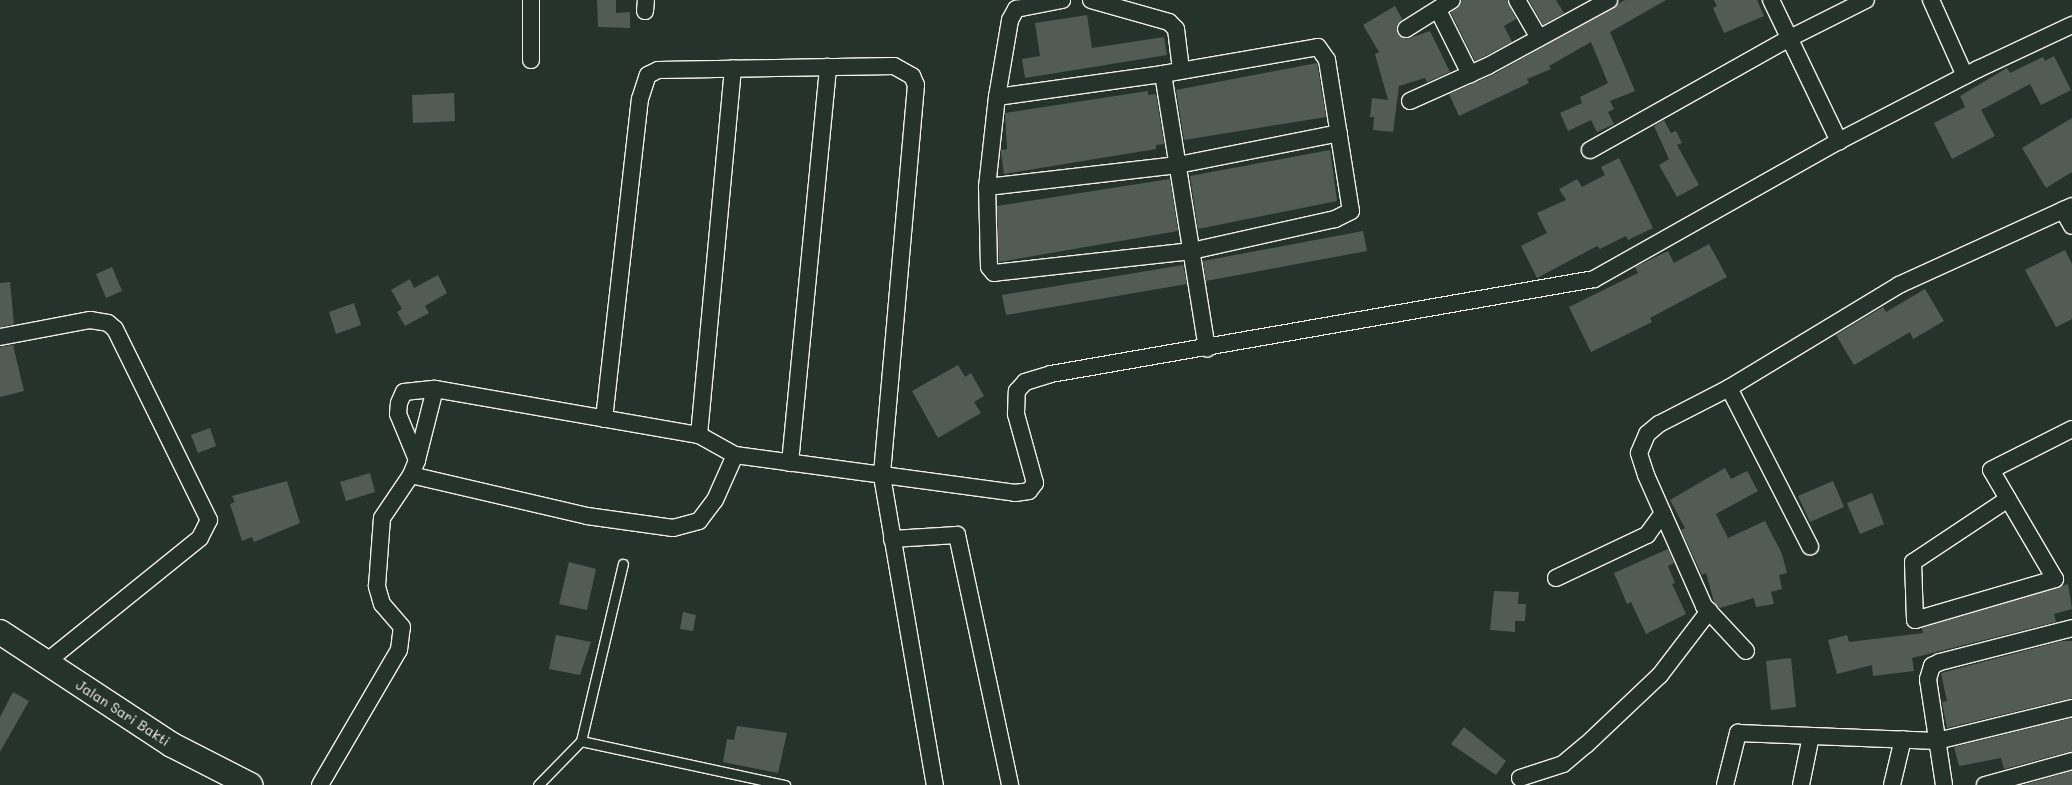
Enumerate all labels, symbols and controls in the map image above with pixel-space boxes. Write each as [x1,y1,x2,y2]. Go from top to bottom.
street label: Jalan Sari Bakti [73,676,173,750]

